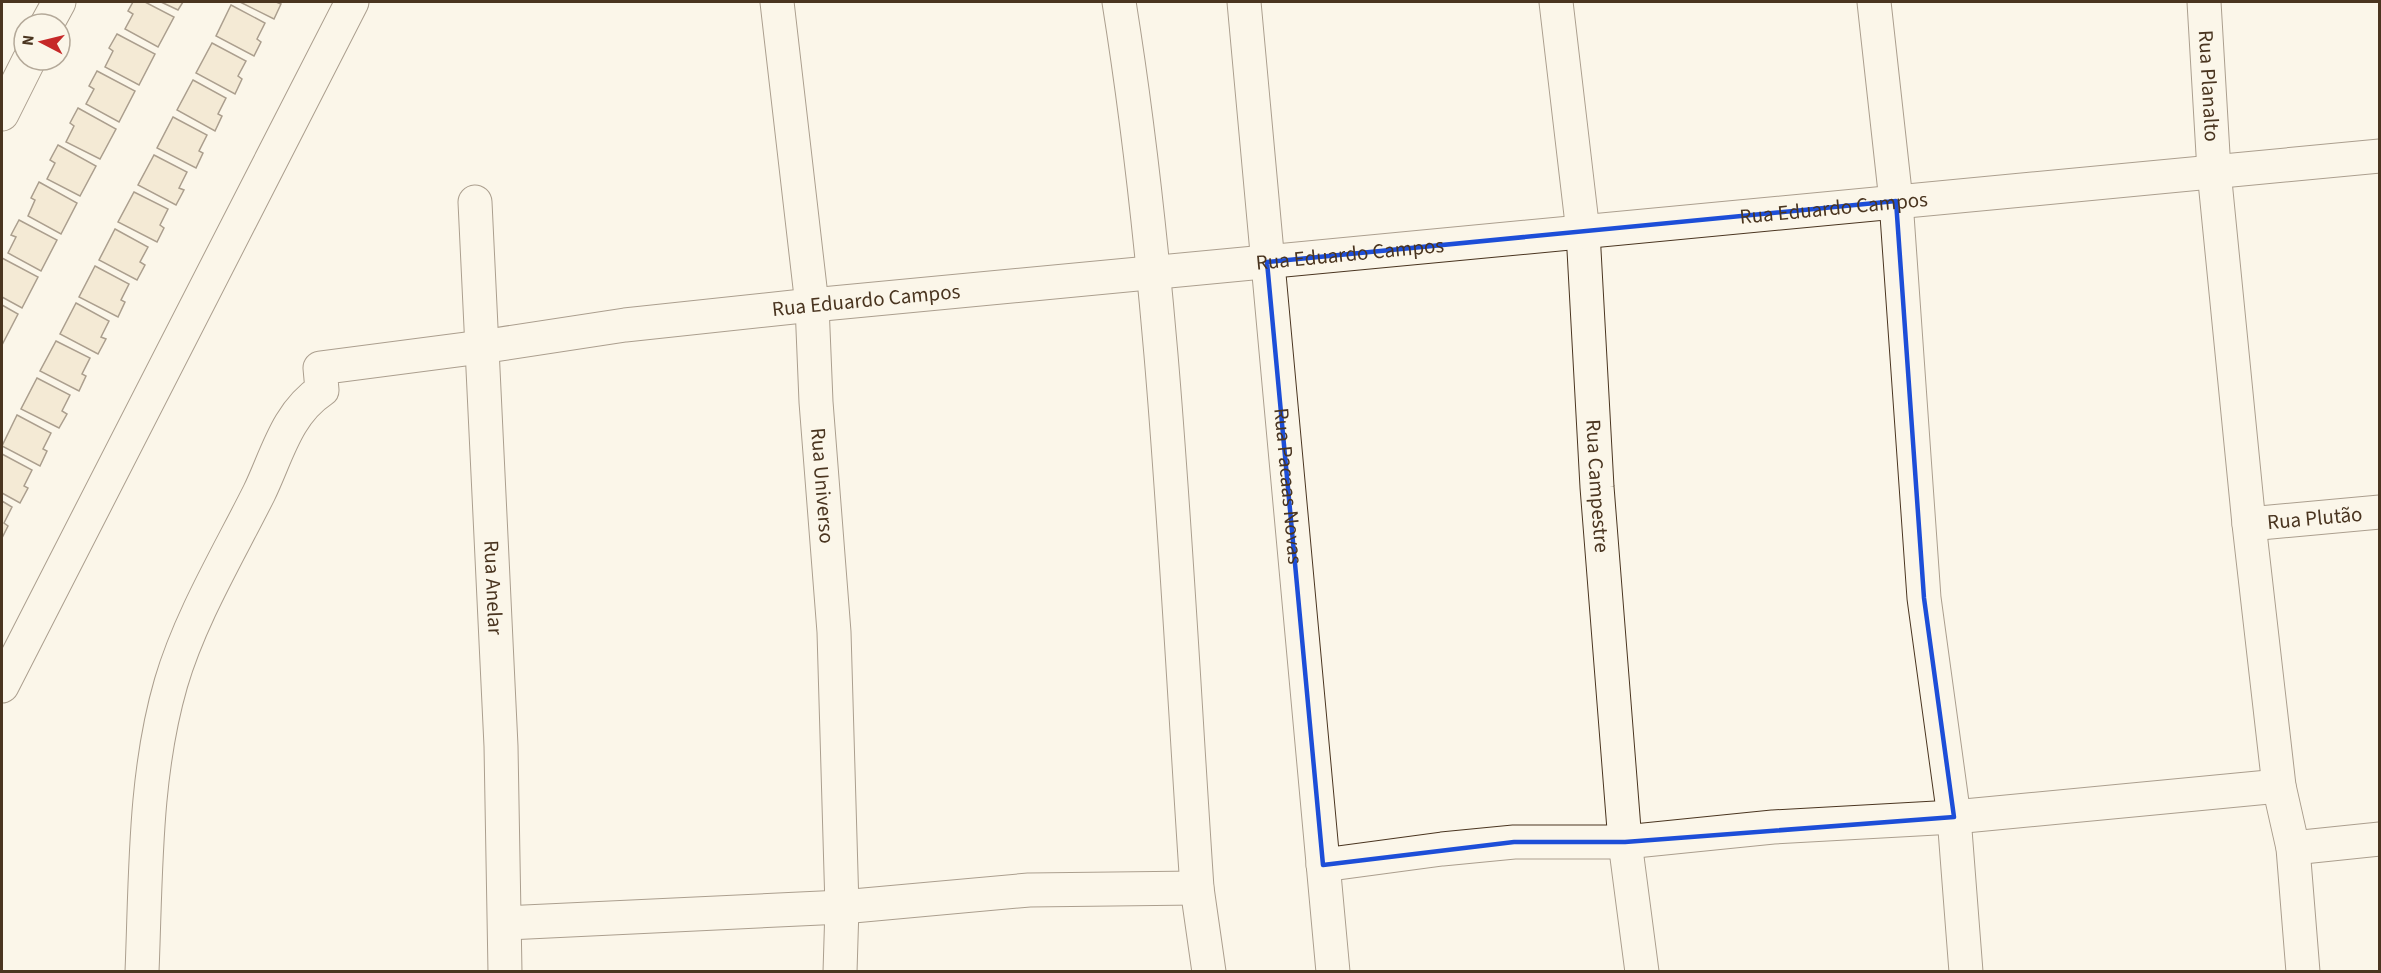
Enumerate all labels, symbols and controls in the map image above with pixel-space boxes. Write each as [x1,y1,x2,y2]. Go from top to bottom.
north arrow [12,12,72,72]
street label: Rua Planalto [2191,29,2227,142]
text: N [17,34,40,47]
street label: Rua Eduardo Campos [1738,184,1929,232]
street label: Rua Eduardo Campos [1254,230,1445,278]
street label: Rua Eduardo Campos [770,276,962,324]
street label: Rua Pacaas Novas [1266,406,1311,566]
street label: Rua Campestre [1578,419,1617,554]
street label: Rua Universo [803,427,842,545]
street label: Rua Plutão [2266,499,2364,537]
street label: Rua Anelar [476,540,511,636]

